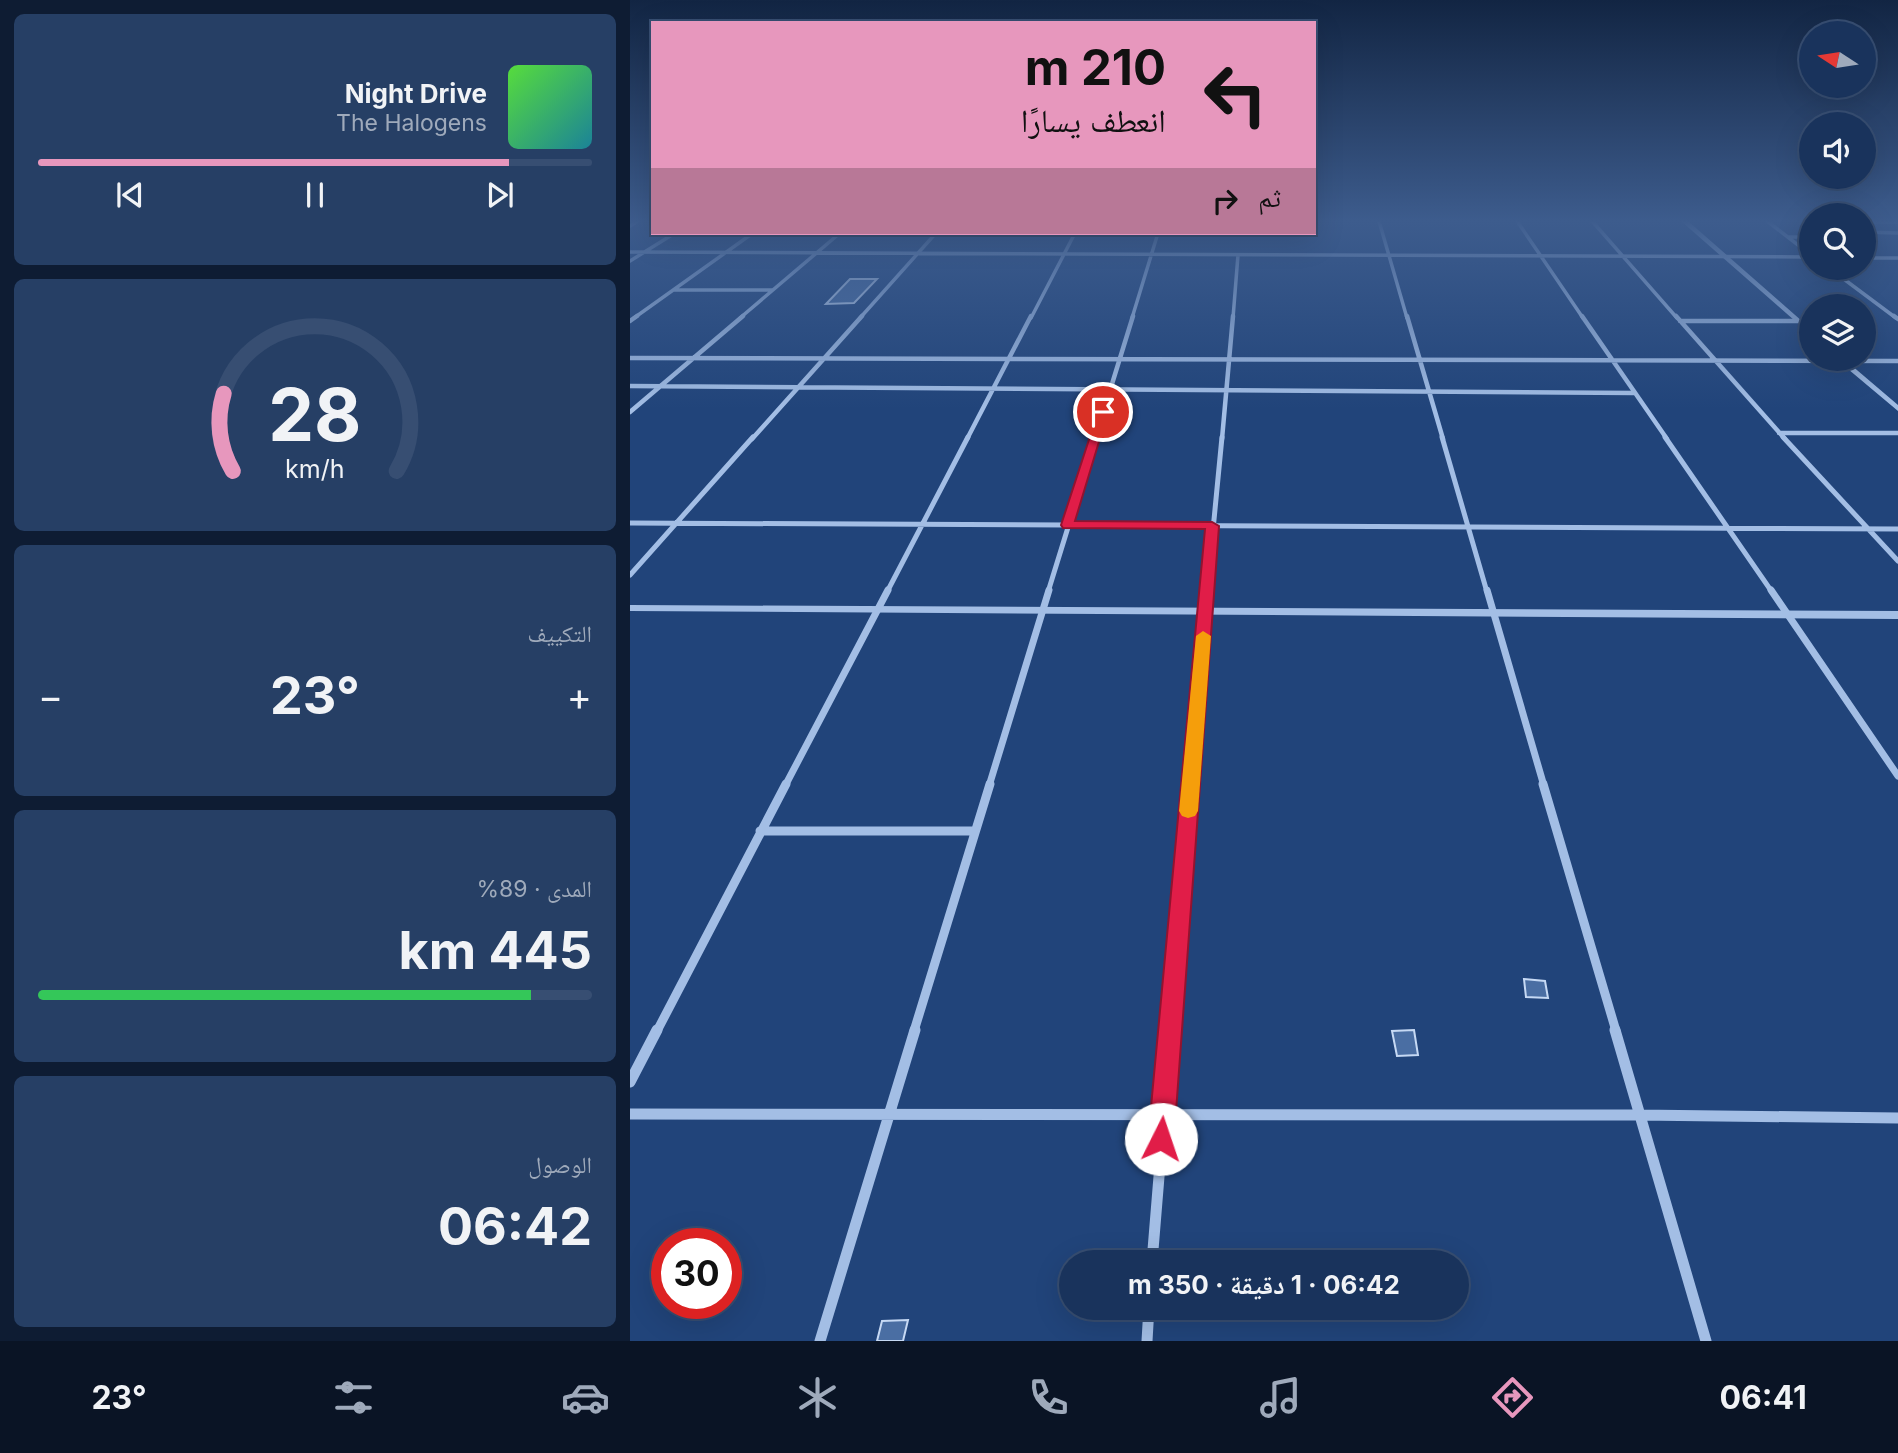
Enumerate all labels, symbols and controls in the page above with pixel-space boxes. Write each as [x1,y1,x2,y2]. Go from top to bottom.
north arrow [1799,21,1876,98]
map controls [1799,21,1876,371]
text: 210 m [1025,38,1166,97]
icon: left [1190,49,1281,140]
text: Night Drive [345,78,487,109]
text: انعطف يسارًا [1021,101,1166,140]
text: The Halogens [336,109,487,137]
button: sound [1799,112,1876,189]
icon: previous [111,176,149,214]
icon: pause [296,176,334,214]
icon: next [481,176,519,214]
icon: right [1206,182,1244,220]
text: ثم [1258,182,1281,213]
button: search [1799,203,1876,280]
button: layers [1799,294,1876,371]
text: 28 [268,371,362,460]
pin [1073,382,1133,442]
icon: arrive [1084,393,1122,431]
text: km/h [285,454,345,484]
text: التكييف [527,620,592,648]
text: 23° [270,664,360,727]
text: − [38,673,63,719]
text: + [567,673,592,719]
text: المدى · 89% [476,875,592,903]
text: 445 km [398,919,592,982]
position arrow [1124,1102,1198,1176]
text: الوصول [528,1151,592,1179]
text: 06:42 [438,1195,592,1258]
speed limit sign: 30 [651,1228,742,1319]
text: 06:42 · 1 دقيقة · 350 m [1128,1269,1400,1300]
icon: filters [329,1373,378,1422]
icon: car [561,1373,610,1422]
icon: climate [793,1373,842,1422]
icon: phone [1024,1373,1073,1422]
icon: music [1256,1373,1305,1422]
icon: directions [1488,1373,1537,1422]
text: 23° [91,1378,147,1417]
text: 06:41 [1719,1378,1807,1417]

